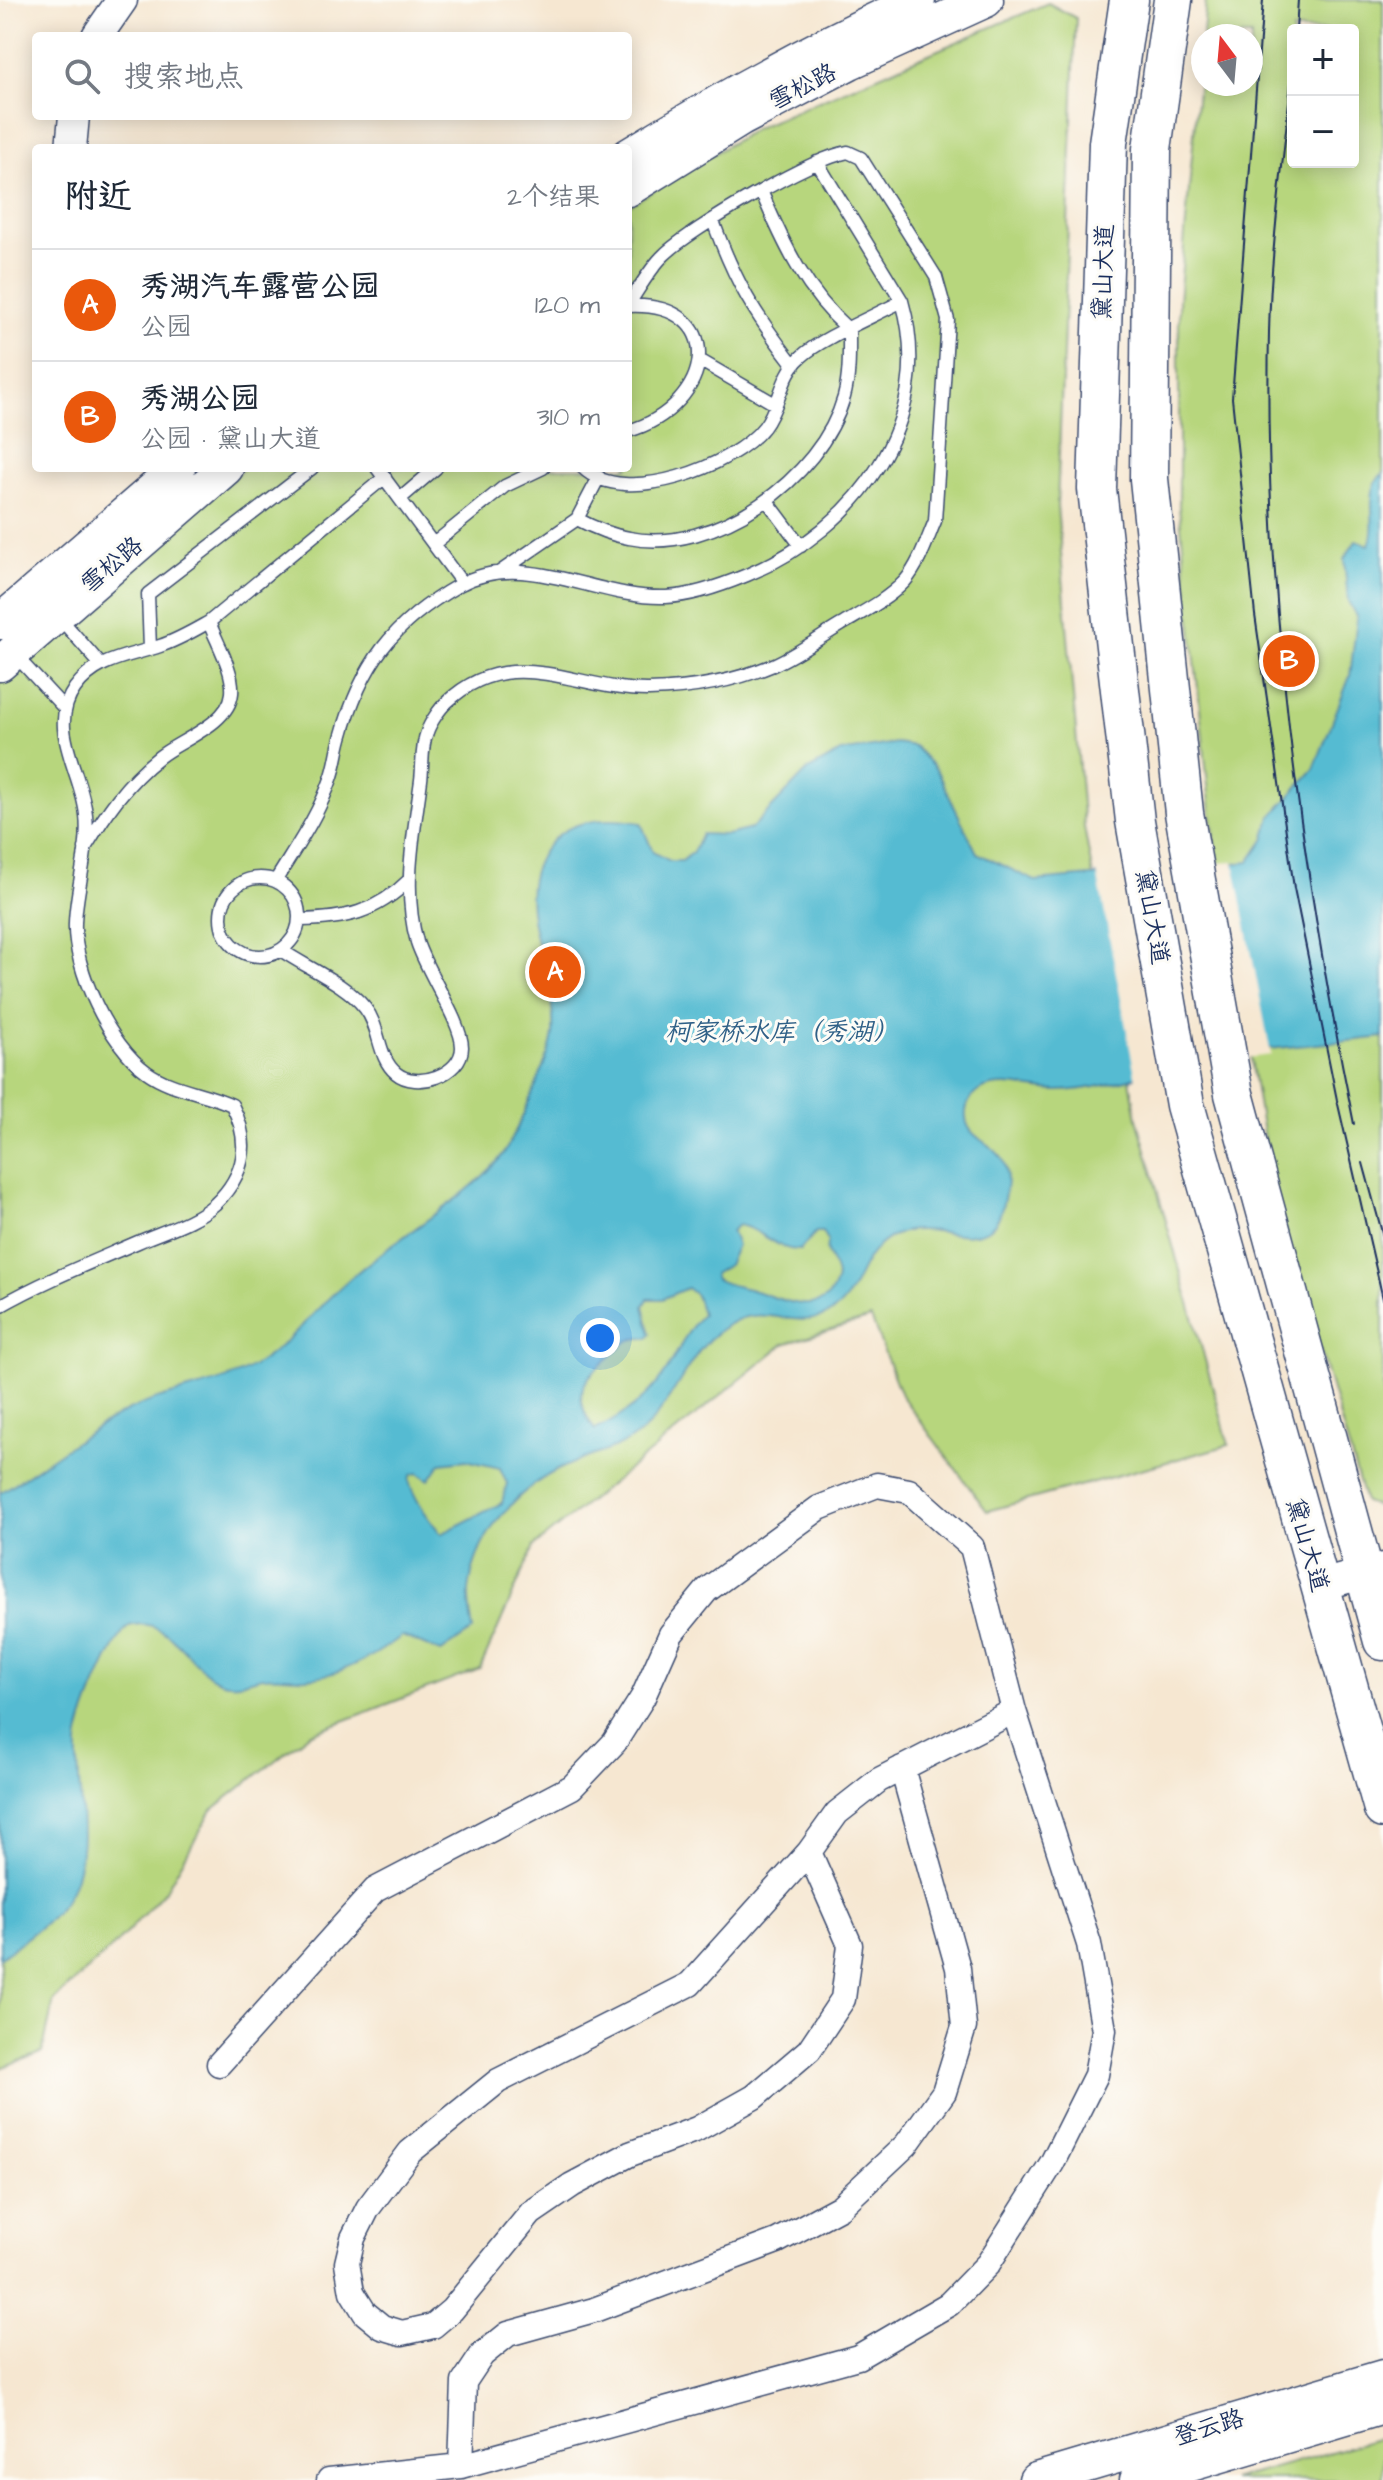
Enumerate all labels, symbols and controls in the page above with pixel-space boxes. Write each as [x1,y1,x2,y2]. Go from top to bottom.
north arrow [1191,24,1263,96]
map controls [1287,24,1359,168]
button: + [1287,24,1359,96]
search box [32,32,632,120]
icon: search [60,54,104,98]
text: 搜索地点 [124,56,244,98]
street label: 雪松路 [763,56,843,118]
button: − [1287,96,1359,168]
text: 附近 [64,173,132,221]
text: 2个结果 [507,179,600,215]
street label: 黛山大道 [1085,223,1123,321]
text: 秀湖汽车露营公园 [140,266,380,308]
text: A [82,287,98,323]
text: 120 m [535,287,600,323]
text: 公园 [140,309,192,345]
text: 秀湖公园 [140,378,260,420]
text: B [81,399,99,435]
text: 310 m [536,399,600,435]
text: 公园 · 黛山大道 [140,421,320,457]
street label: 雪松路 [73,529,151,601]
pin: B [1263,631,1315,691]
street label: 黛山大道 [1127,867,1177,967]
pin: A [529,942,581,1002]
water label: 柯家桥水库（秀湖） [665,1014,899,1050]
your location [580,1318,620,1358]
street label: 黛山大道 [1277,1494,1337,1596]
street label: 登云路 [1170,2401,1248,2455]

